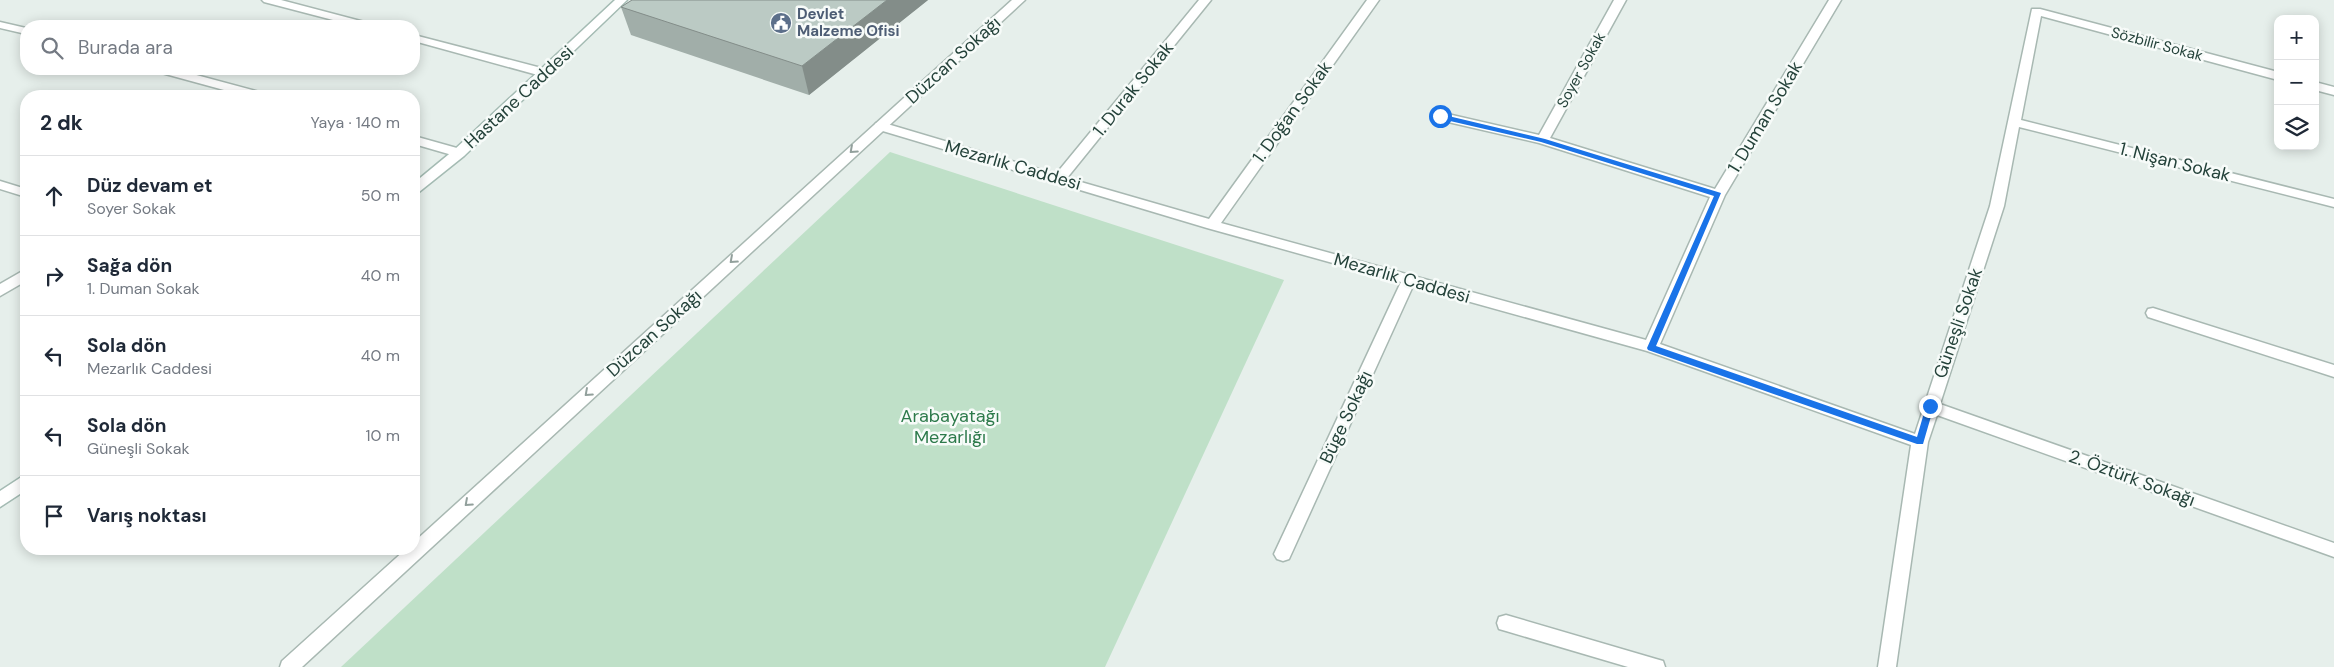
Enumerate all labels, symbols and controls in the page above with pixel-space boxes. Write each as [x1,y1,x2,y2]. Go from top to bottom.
place label: Devlet Malzeme Ofisi [797,4,899,41]
public building icon: Devlet Malzeme Ofisi [769,11,793,35]
street label: Düzcan Sokağı [900,11,1006,109]
map controls [2274,15,2319,150]
button: + [2274,15,2319,60]
search box [20,20,420,75]
street label: Sözbilir Sokak [2109,22,2206,66]
street label: Soyer Sokak [1552,28,1610,111]
icon: search [38,34,66,62]
text: Burada ara [78,35,173,60]
street label: 1. Durak Sokak [1087,36,1179,142]
street label: Hastane Caddesi [459,40,579,154]
street label: 1. Doğan Sokak [1247,56,1337,168]
street label: 1. Duman Sokak [1722,57,1808,177]
button: − [2274,60,2319,105]
route start [1429,105,1452,128]
button: layers [2274,105,2319,150]
text: 2 dk [40,109,83,137]
text: Yaya · 140 m [310,112,400,133]
street label: Mezarlık Caddesi [942,134,1084,196]
street label: 1. Nişan Sokak [2117,137,2233,187]
one-way arrow [850,144,859,153]
text: Düz devam et [87,173,213,198]
icon: ahead [40,182,68,210]
text: 50 m [361,185,400,206]
text: Soyer Sokak [87,198,176,219]
street label: Mezarlık Caddesi [1331,247,1473,309]
text: Sağa dön [87,253,172,278]
one-way arrow [730,254,739,263]
icon: right [40,262,68,290]
text: 40 m [361,265,400,286]
street label: Güneşli Sokak [1928,265,1988,381]
text: 1. Duman Sokak [87,278,200,299]
street label: Düzcan Sokağı [601,284,707,382]
text: Sola dön [87,333,167,358]
icon: left [40,342,68,370]
text: 40 m [361,345,400,366]
text: Mezarlık Caddesi [87,358,212,379]
street label: Büge Sokağı [1314,367,1378,467]
one-way arrow [584,388,593,397]
route end [1919,395,1942,418]
park label: Arabayatağı Mezarlığı [900,404,1000,449]
text: Sola dön [87,413,167,438]
icon: left [40,422,68,450]
text: 10 m [366,425,400,446]
text: Güneşli Sokak [87,438,190,459]
street label: 2. Öztürk Sokağı [2066,444,2198,512]
one-way arrow [464,497,473,506]
icon: arrive [40,502,68,530]
text: Varış noktası [87,503,207,528]

